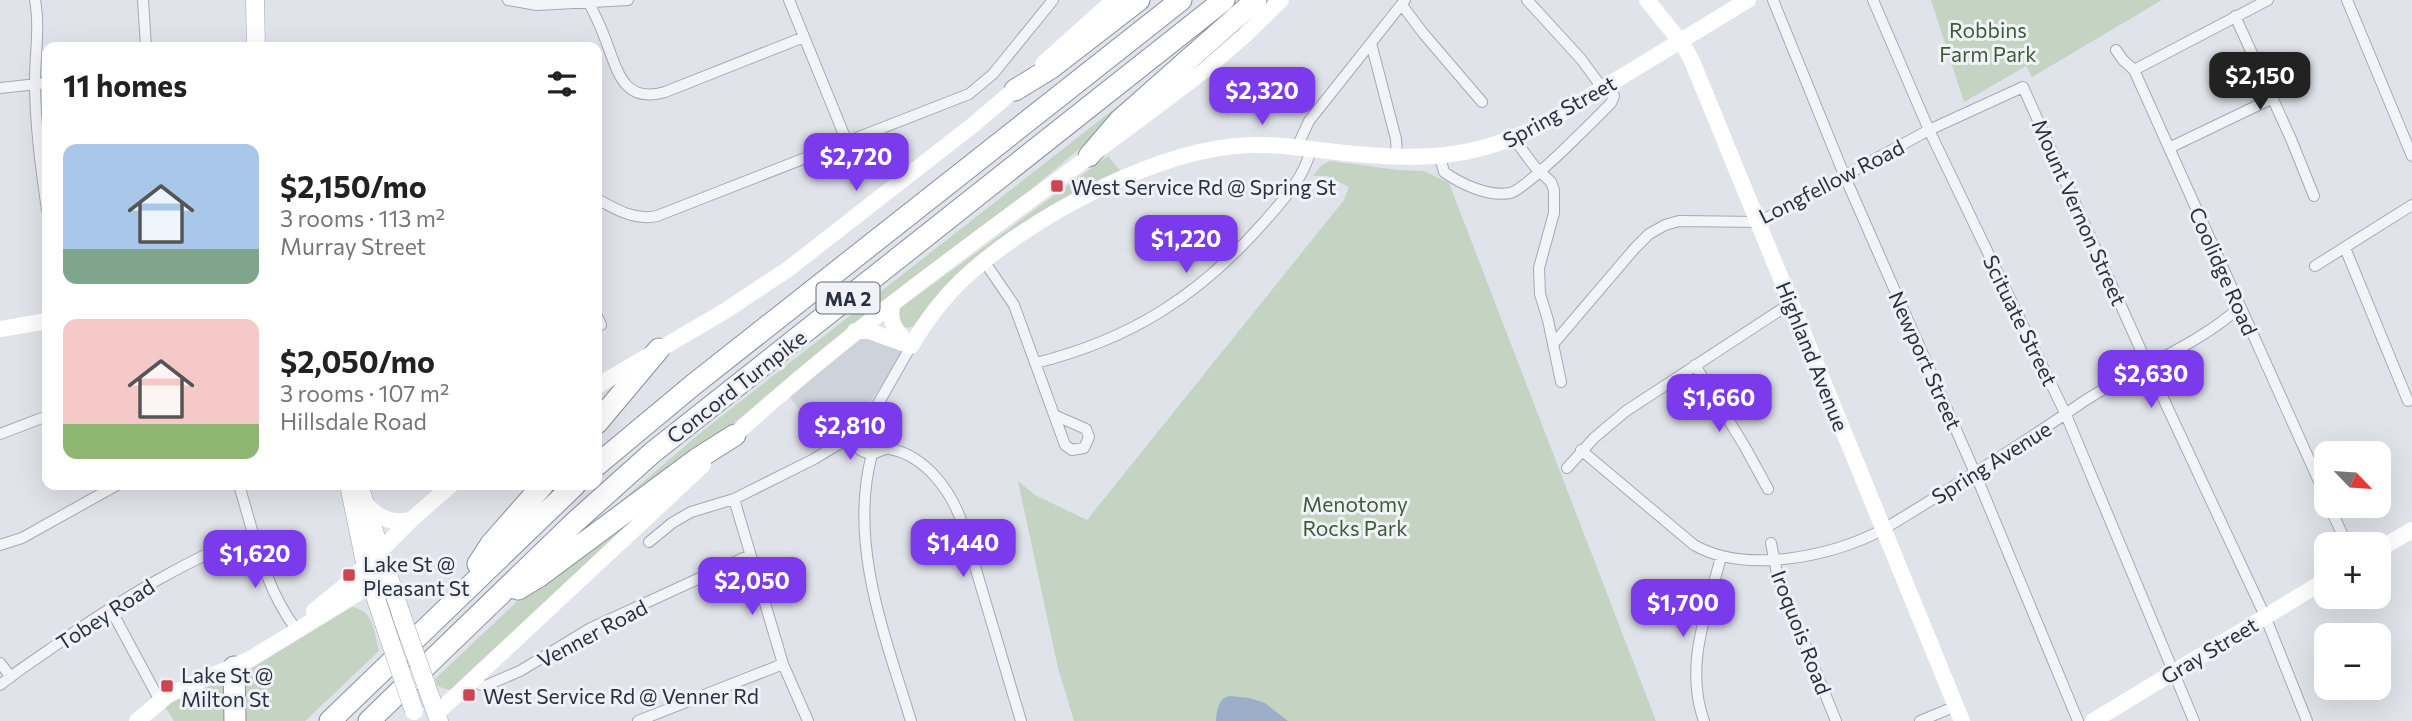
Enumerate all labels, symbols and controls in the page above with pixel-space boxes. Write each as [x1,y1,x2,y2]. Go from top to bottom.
park label: Robbins Farm Park [1939,17,2037,66]
pin: $2,150 [2203,52,2317,112]
text: $2,150 [2225,61,2295,89]
icon: filters [543,65,581,103]
text: 11 homes [63,66,187,103]
pin: $2,320 [1205,68,1319,127]
street label: Spring Street [1498,70,1620,152]
text: $2,320 [1225,76,1299,104]
street label: Mount Vernon Street [2028,115,2132,309]
pin: $2,720 [799,134,913,193]
street label: Longfellow Road [1754,134,1908,228]
text: $2,720 [820,142,892,170]
text: $2,150/mo [280,167,427,204]
icon: home [119,172,203,256]
place label: West Service Rd @ Spring St [1071,174,1336,199]
marker: West Service Rd @ Spring St [1049,178,1065,194]
street label: Coolidge Road [2185,203,2263,339]
text: 3 rooms · 113 m² [280,204,445,232]
pin: $1,220 [1129,216,1243,275]
text: $1,220 [1151,224,1221,252]
text: Murray Street [280,232,426,260]
street label: Scituate Street [1979,251,2063,389]
street label: Highland Avenue [1772,278,1854,434]
road number: MA 2 [816,282,880,314]
street label: Newport Street [1884,287,1968,433]
street label: Concord Turnpike [661,324,811,448]
text: $2,050/mo [280,342,435,379]
icon: home [119,347,203,431]
pin: $2,630 [2094,350,2208,410]
text: $2,630 [2114,359,2188,387]
pin: $1,660 [1662,374,1776,434]
text: 3 rooms · 107 m² [280,379,449,407]
text: $1,660 [1683,383,1755,411]
pin: $2,810 [793,402,907,462]
text: Hillsdale Road [280,407,427,435]
text: $2,810 [814,411,886,439]
street label: Spring Avenue [1927,415,2055,509]
north arrow [2314,441,2390,518]
map controls [2314,441,2391,700]
park label: Menotomy Rocks Park [1302,491,1408,540]
pin: $1,440 [906,520,1020,579]
text: $1,440 [927,528,999,556]
pin: $1,620 [198,530,312,590]
button: + [2314,532,2391,609]
text: $1,620 [219,539,291,567]
place label: Lake St @ Pleasant St [363,551,470,600]
pin: $2,050 [695,558,809,617]
text: $2,050 [714,566,790,594]
street label: Iroquois Road [1767,566,1837,698]
marker: Lake St @ Pleasant St [341,567,357,583]
street label: Tobey Road [51,573,159,655]
pin: $1,700 [1626,580,1740,639]
text: $1,700 [1647,588,1719,616]
street label: Venner Road [533,594,651,672]
street label: Gray Street [2156,611,2262,689]
button: − [2314,623,2391,700]
place label: Lake St @ Milton St [181,662,273,711]
marker: Lake St @ Milton St [159,678,175,694]
place label: West Service Rd @ Venner Rd [483,683,759,708]
marker: West Service Rd @ Venner Rd [461,687,477,703]

